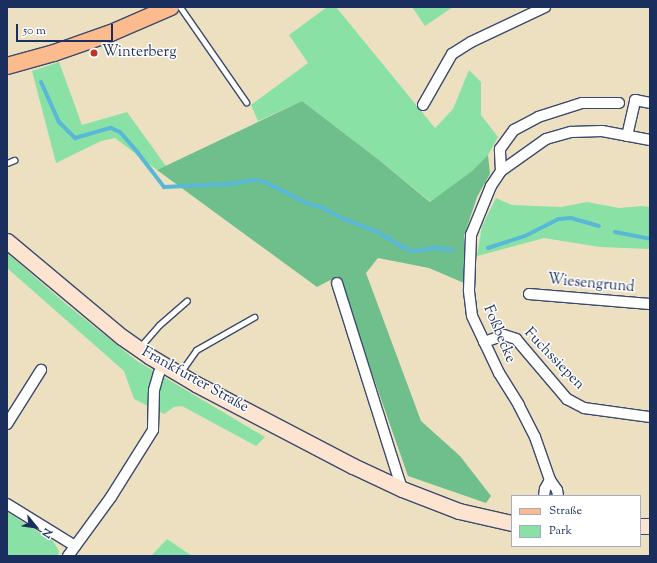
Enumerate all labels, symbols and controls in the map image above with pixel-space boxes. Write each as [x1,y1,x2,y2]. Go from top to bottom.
scale bar [18,16,115,42]
text: 50 m [23,22,46,40]
place label: Winterberg [102,44,176,62]
marker: Winterberg [89,48,99,58]
street label: Wiesengrund [547,271,635,297]
street label: Foßbecke [479,302,519,366]
street label: Fuchssiepen [520,324,588,394]
street label: Frankfurter Straße [138,343,252,417]
legend [511,495,641,547]
text: Straße [549,502,582,520]
north arrow [16,507,56,547]
text: Park [549,522,572,540]
text: N [37,525,56,541]

